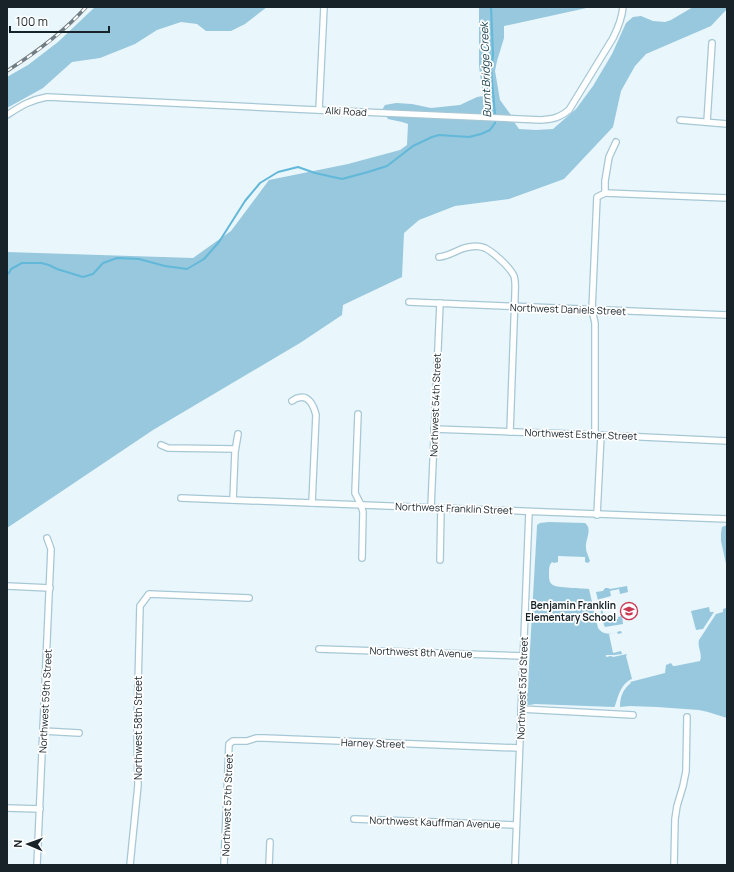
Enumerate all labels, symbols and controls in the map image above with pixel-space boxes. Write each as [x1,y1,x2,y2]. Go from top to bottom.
scale bar [10,8,109,34]
text: 100 m [16,13,48,30]
water label: Burnt Bridge Creek [476,21,494,118]
street label: Alki Road [325,103,367,119]
street label: Northwest Daniels Street [510,300,626,318]
street label: Northwest 54th Street [426,353,444,457]
street label: Northwest Esther Street [524,425,638,443]
street label: Northwest Franklin Street [395,499,513,517]
place label: Benjamin Franklin Elementary School [525,598,616,624]
school or university icon: Benjamin Franklin Elementary School [619,601,639,621]
street label: Northwest 53rd Street [513,636,531,740]
street label: Northwest 8th Avenue [369,643,473,661]
street label: Northwest 59th Street [35,649,55,753]
street label: Northwest 58th Street [131,676,145,780]
street label: Harney Street [341,735,405,751]
street label: Northwest 57th Street [218,753,236,857]
street label: Northwest Kauffman Avenue [369,813,501,831]
north arrow [8,824,48,864]
text: N [10,839,25,848]

